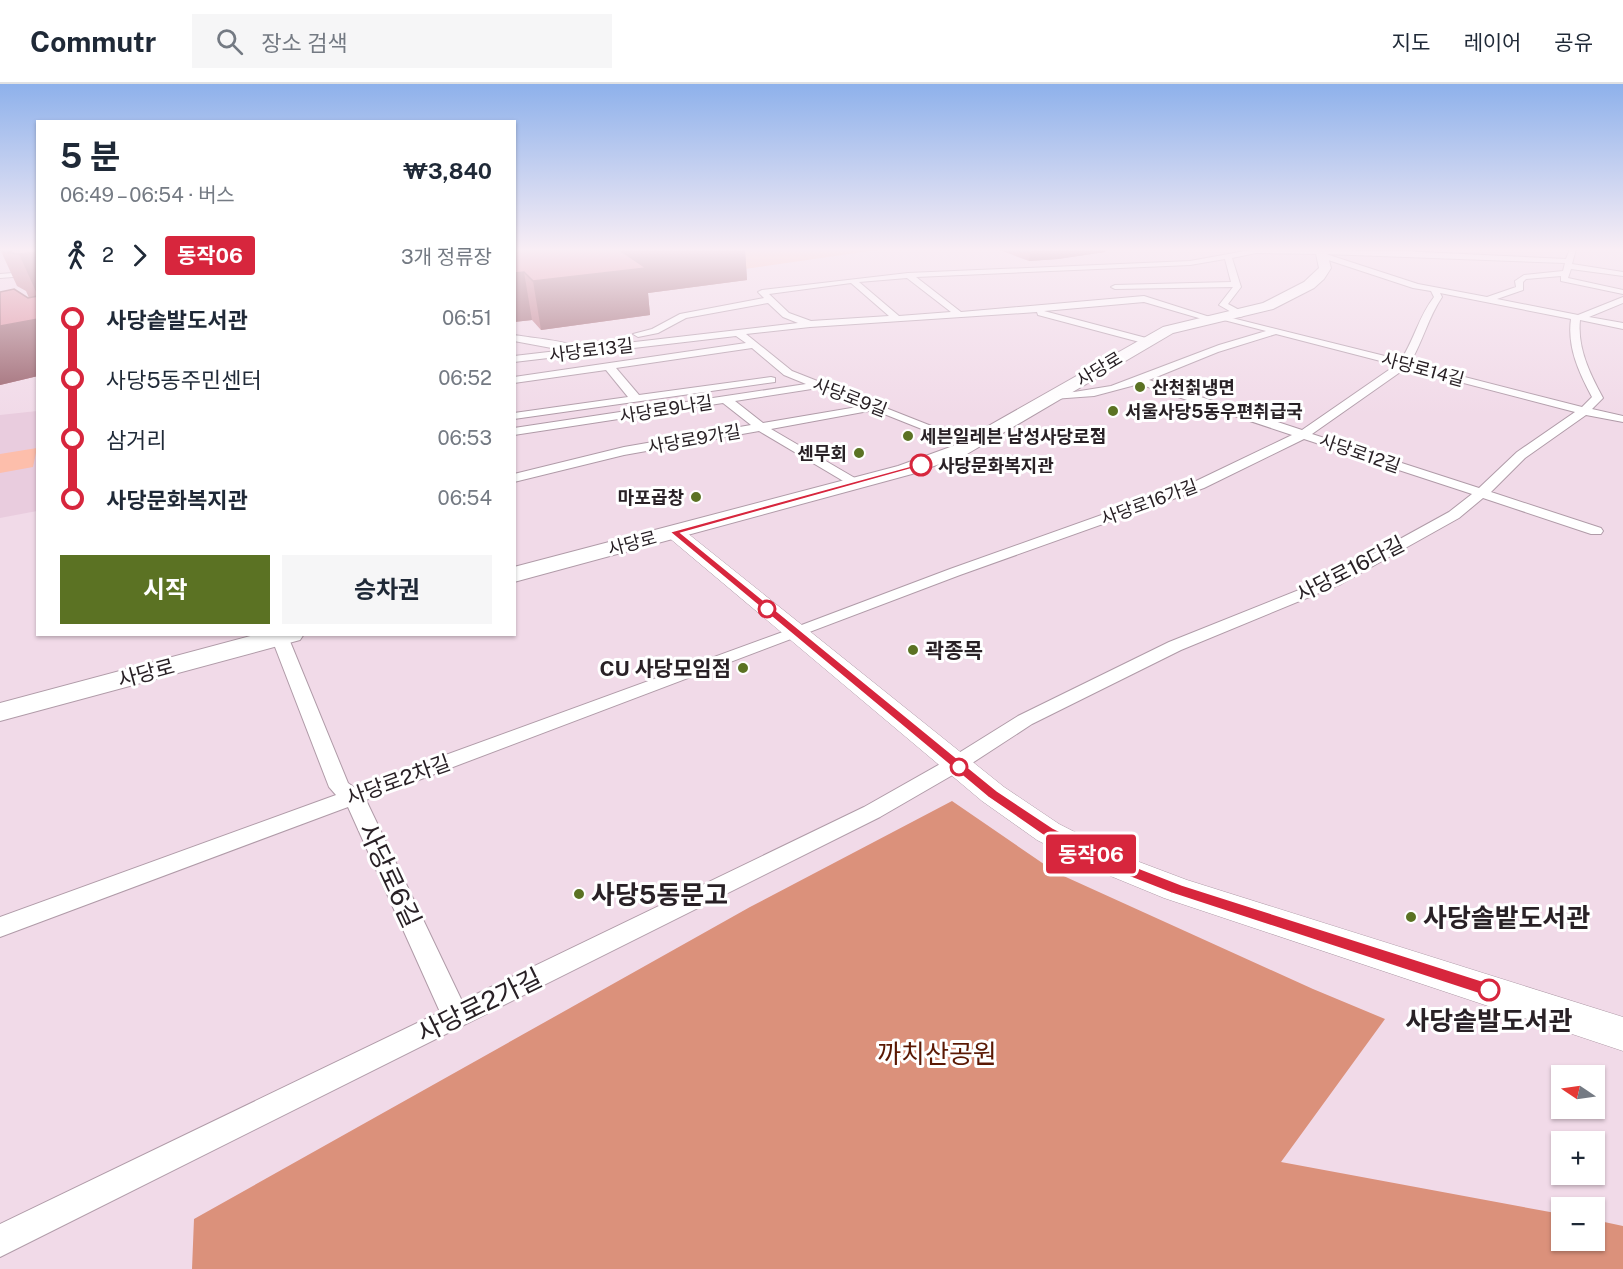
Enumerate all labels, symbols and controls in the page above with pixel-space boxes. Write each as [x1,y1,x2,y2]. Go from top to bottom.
search box [192,14,612,68]
text: Commutr [30,25,156,58]
icon: search [213,25,246,58]
text: 장소 검색 [261,30,348,56]
text: 지도 [1392,30,1430,55]
text: 레이어 [1463,30,1521,55]
text: 공유 [1554,30,1593,55]
text: 5 분 [60,137,120,175]
text: ₩3,840 [403,158,492,184]
text: 06:49 – 06:54 · 버스 [60,183,235,207]
icon: walk [60,239,93,272]
icon: forward [123,239,156,272]
text: 2 [102,243,114,267]
text: 동작06 [177,243,243,268]
text: 3개 정류장 [401,245,492,269]
text: 06:51 [442,306,492,330]
text: 사당솥발도서관 [106,307,248,333]
street label: 사당로13길 [548,334,634,366]
street label: 사당로 [1072,347,1126,391]
street label: 사당로14길 [1379,348,1467,390]
text: 06:52 [438,366,492,390]
text: 사당5동주민센터 [106,367,262,393]
street label: 사당로9길 [810,373,890,421]
place label: 산천칡냉면 [1152,377,1235,398]
marker: 산천칡냉면 [1133,380,1147,394]
street label: 사당로9나길 [618,391,714,427]
place label: 서울사당5동우편취급국 [1125,401,1303,422]
marker: 서울사당5동우편취급국 [1106,404,1120,418]
street label: 사당로9가길 [646,420,742,458]
text: 06:53 [438,426,492,450]
place label: 세븐일레븐 남성사당로점 [920,426,1106,447]
text: 삼거리 [106,427,167,453]
marker: 세븐일레븐 남성사당로점 [901,429,915,443]
street label: 사당로12길 [1317,429,1403,477]
place label: 센무회 [797,443,847,464]
marker: 센무회 [852,446,866,460]
marker: 사당문화복지관 [910,454,932,476]
place label: 사당문화복지관 [938,455,1054,476]
street label: 사당로16가길 [1098,475,1200,529]
text: 06:54 [438,486,492,510]
text: 사당문화복지관 [106,487,248,513]
place label: 마포곱창 [618,487,684,508]
marker: 마포곱창 [689,490,703,504]
street label: 사당로 [605,526,659,560]
street label: 사당로16다길 [1292,531,1408,607]
button: 시작 [60,555,270,624]
button: 승차권 [282,555,492,624]
unlabelled marker [758,600,776,618]
place label: 곽종목 [925,638,983,663]
marker: 곽종목 [906,643,920,657]
street label: 사당로 [115,653,177,693]
place label: CU 사당모임점 [599,656,731,681]
marker: CU 사당모임점 [736,661,750,675]
street label: 사당로2차길 [342,750,454,810]
unlabelled marker [950,758,968,776]
street label: 사당로6길 [352,818,428,932]
line badge: 동작06 [1049,834,1133,874]
text: 동작06 [1058,842,1124,867]
place label: 사당5동문고 [591,879,728,910]
marker: 사당5동문고 [572,887,586,901]
place label: 사당솔밭도서관 [1423,902,1591,933]
marker: 사당솔밭도서관 [1404,910,1418,924]
street label: 사당로2가길 [411,961,547,1049]
marker: 사당솥발도서관 [1478,979,1500,1001]
place label: 사당솥발도서관 [1405,1005,1573,1036]
park label: 까치산공원 [877,1038,997,1069]
north arrow [1551,1065,1605,1119]
map controls [1551,1065,1605,1251]
button: + [1551,1131,1605,1185]
button: − [1551,1197,1605,1251]

